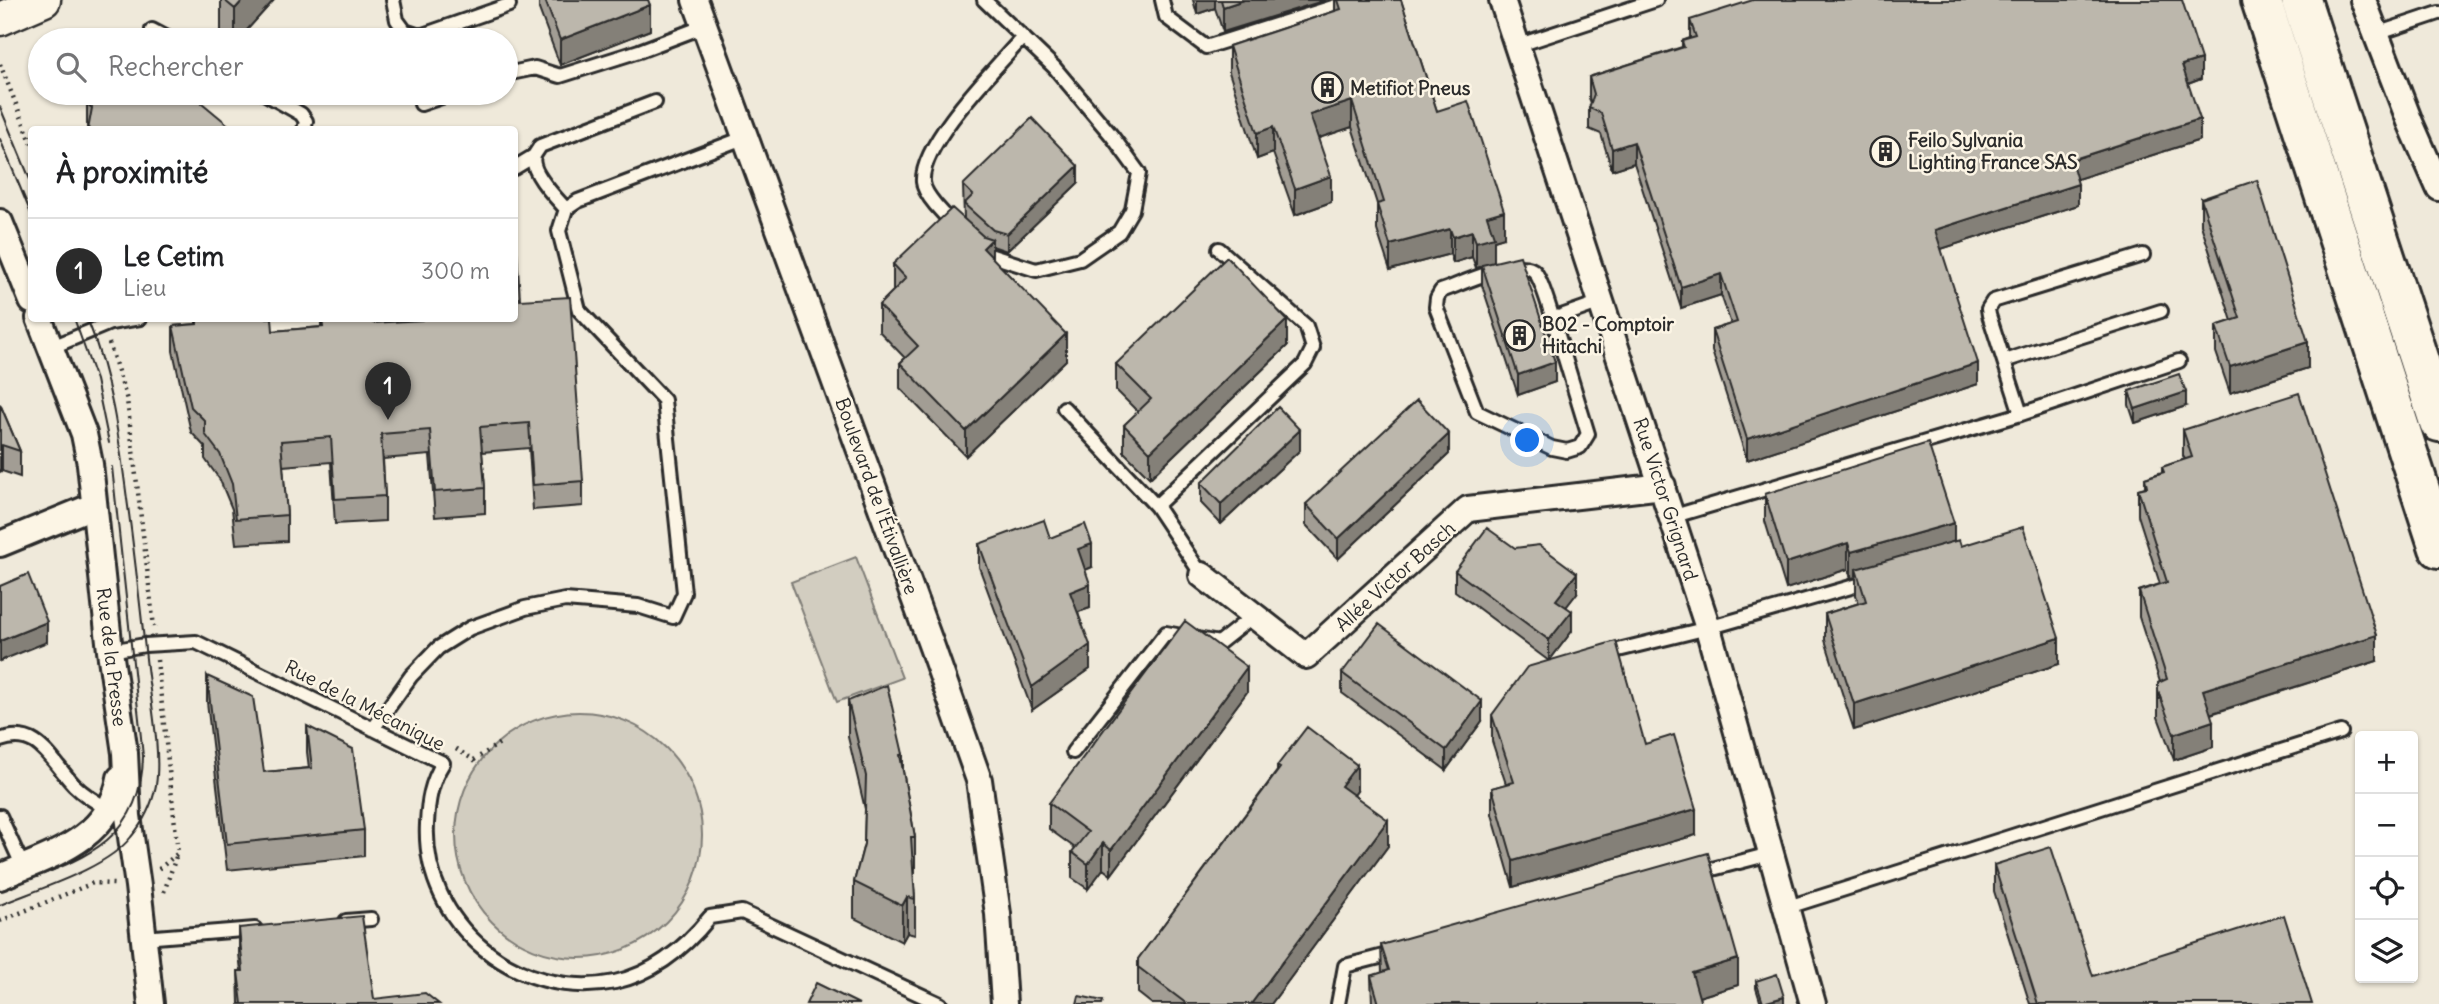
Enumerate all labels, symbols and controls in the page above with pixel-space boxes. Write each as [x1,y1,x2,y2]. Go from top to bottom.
search box [28,28,518,105]
icon: search [52,48,90,86]
text: Rechercher [108,50,244,83]
building icon: Metifiot Pneus [1310,71,1344,105]
place label: Metifiot Pneus [1350,76,1471,100]
place label: Feilo Sylvania Lighting France SAS [1908,128,2078,174]
building icon: Feilo Sylvania Lighting France SAS [1868,134,1902,168]
text: À proximité [56,153,208,191]
text: Le Cetim [123,240,224,273]
text: 1 [74,256,84,285]
text: 300 m [421,256,490,285]
text: Lieu [123,273,167,302]
place label: B02 - Comptoir Hitachi [1542,312,1674,358]
building icon: B02 - Comptoir Hitachi [1502,318,1536,352]
pin: 1 [365,362,411,420]
street label: Boulevard de l'Étivallière [830,394,924,598]
street label: Rue Victor Grignard [1628,415,1704,583]
your location [1510,423,1544,457]
street label: Allée Victor Basch [1330,516,1460,636]
street label: Rue de la Presse [92,586,132,728]
street label: Rue de la Mécanique [281,654,449,756]
map controls [2355,731,2418,983]
button: + [2355,731,2418,794]
button: − [2355,794,2418,857]
button: locate [2355,857,2418,920]
button: layers [2355,920,2418,983]

